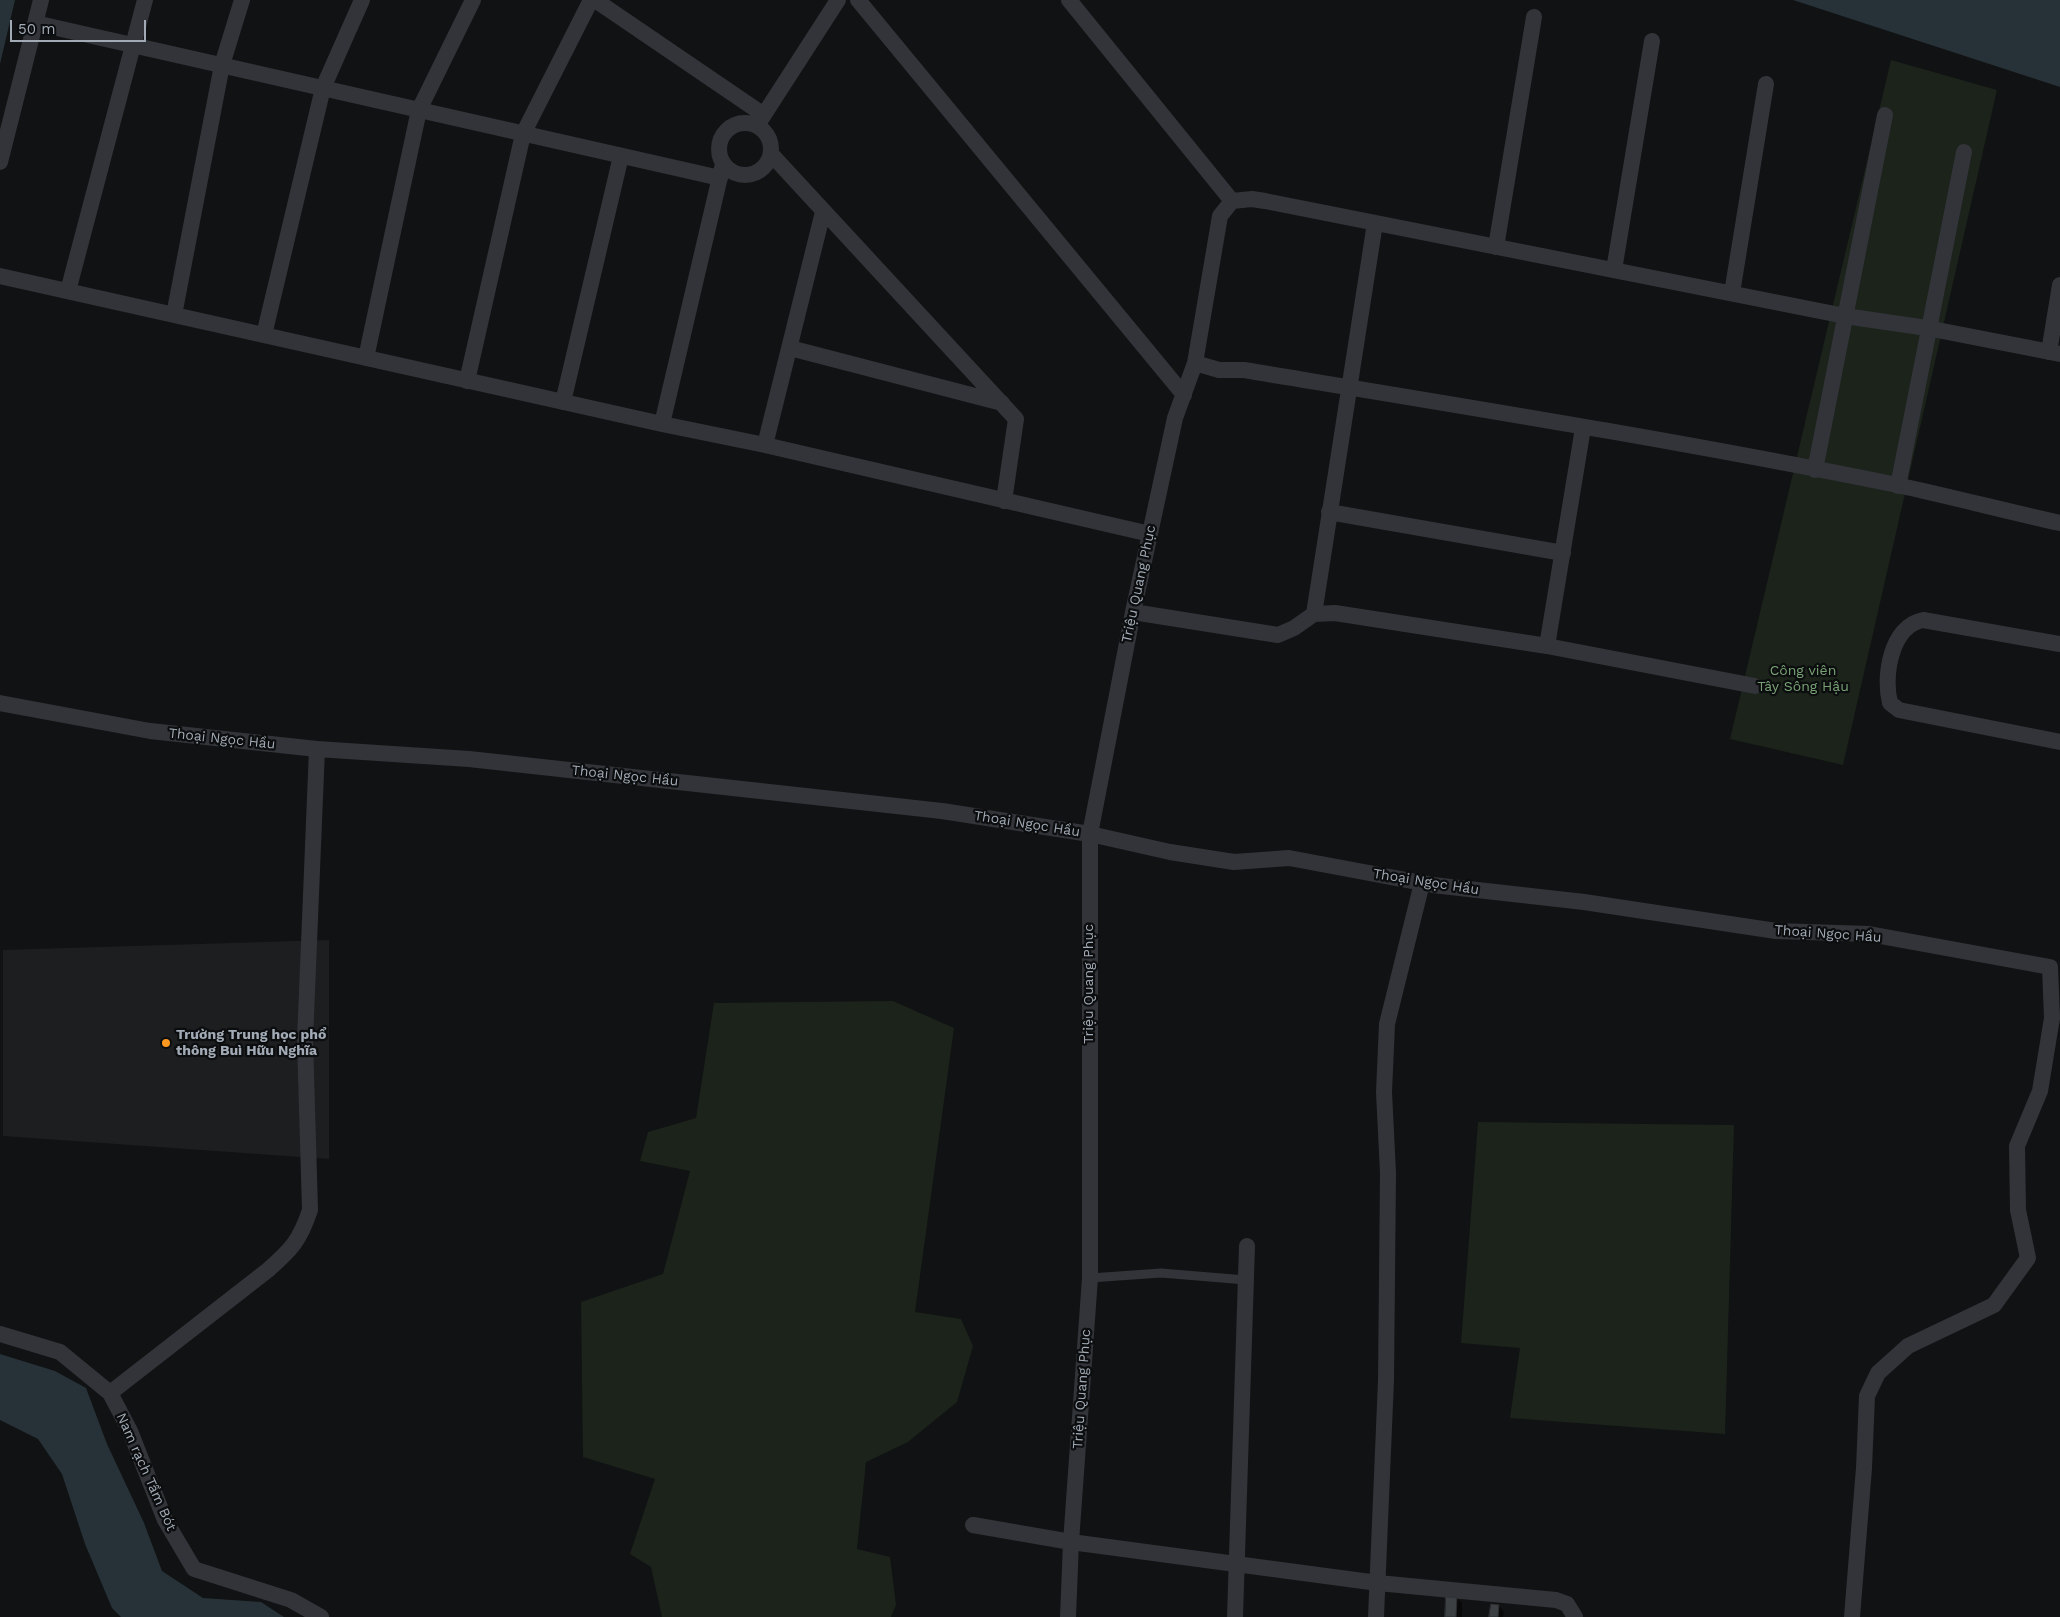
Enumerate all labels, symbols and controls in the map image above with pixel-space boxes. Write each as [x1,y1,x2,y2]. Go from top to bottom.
scale bar [12,10,149,42]
text: 50 m [18,20,55,38]
street label: Triệu Quang Phục [1118,524,1160,644]
park label: Công viên Tây Sông Hậu [1757,663,1849,696]
street label: Thoại Ngọc Hầu [168,725,276,753]
street label: Thoại Ngọc Hầu [571,762,679,790]
street label: Thoại Ngọc Hầu [973,807,1081,841]
street label: Thoại Ngọc Hầu [1372,865,1480,899]
street label: Thoại Ngọc Hầu [1774,922,1882,946]
street label: Triệu Quang Phục [1081,924,1097,1044]
place label: Trường Trung học phổ thông Buì Hữu Nghĩa [176,1027,326,1060]
marker: Trường Trung học phổ thông Buì Hữu Nghĩa [160,1037,172,1049]
street label: Triệu Quang Phục [1069,1329,1095,1449]
street label: Nam rạch Tầm Bót [112,1410,180,1534]

